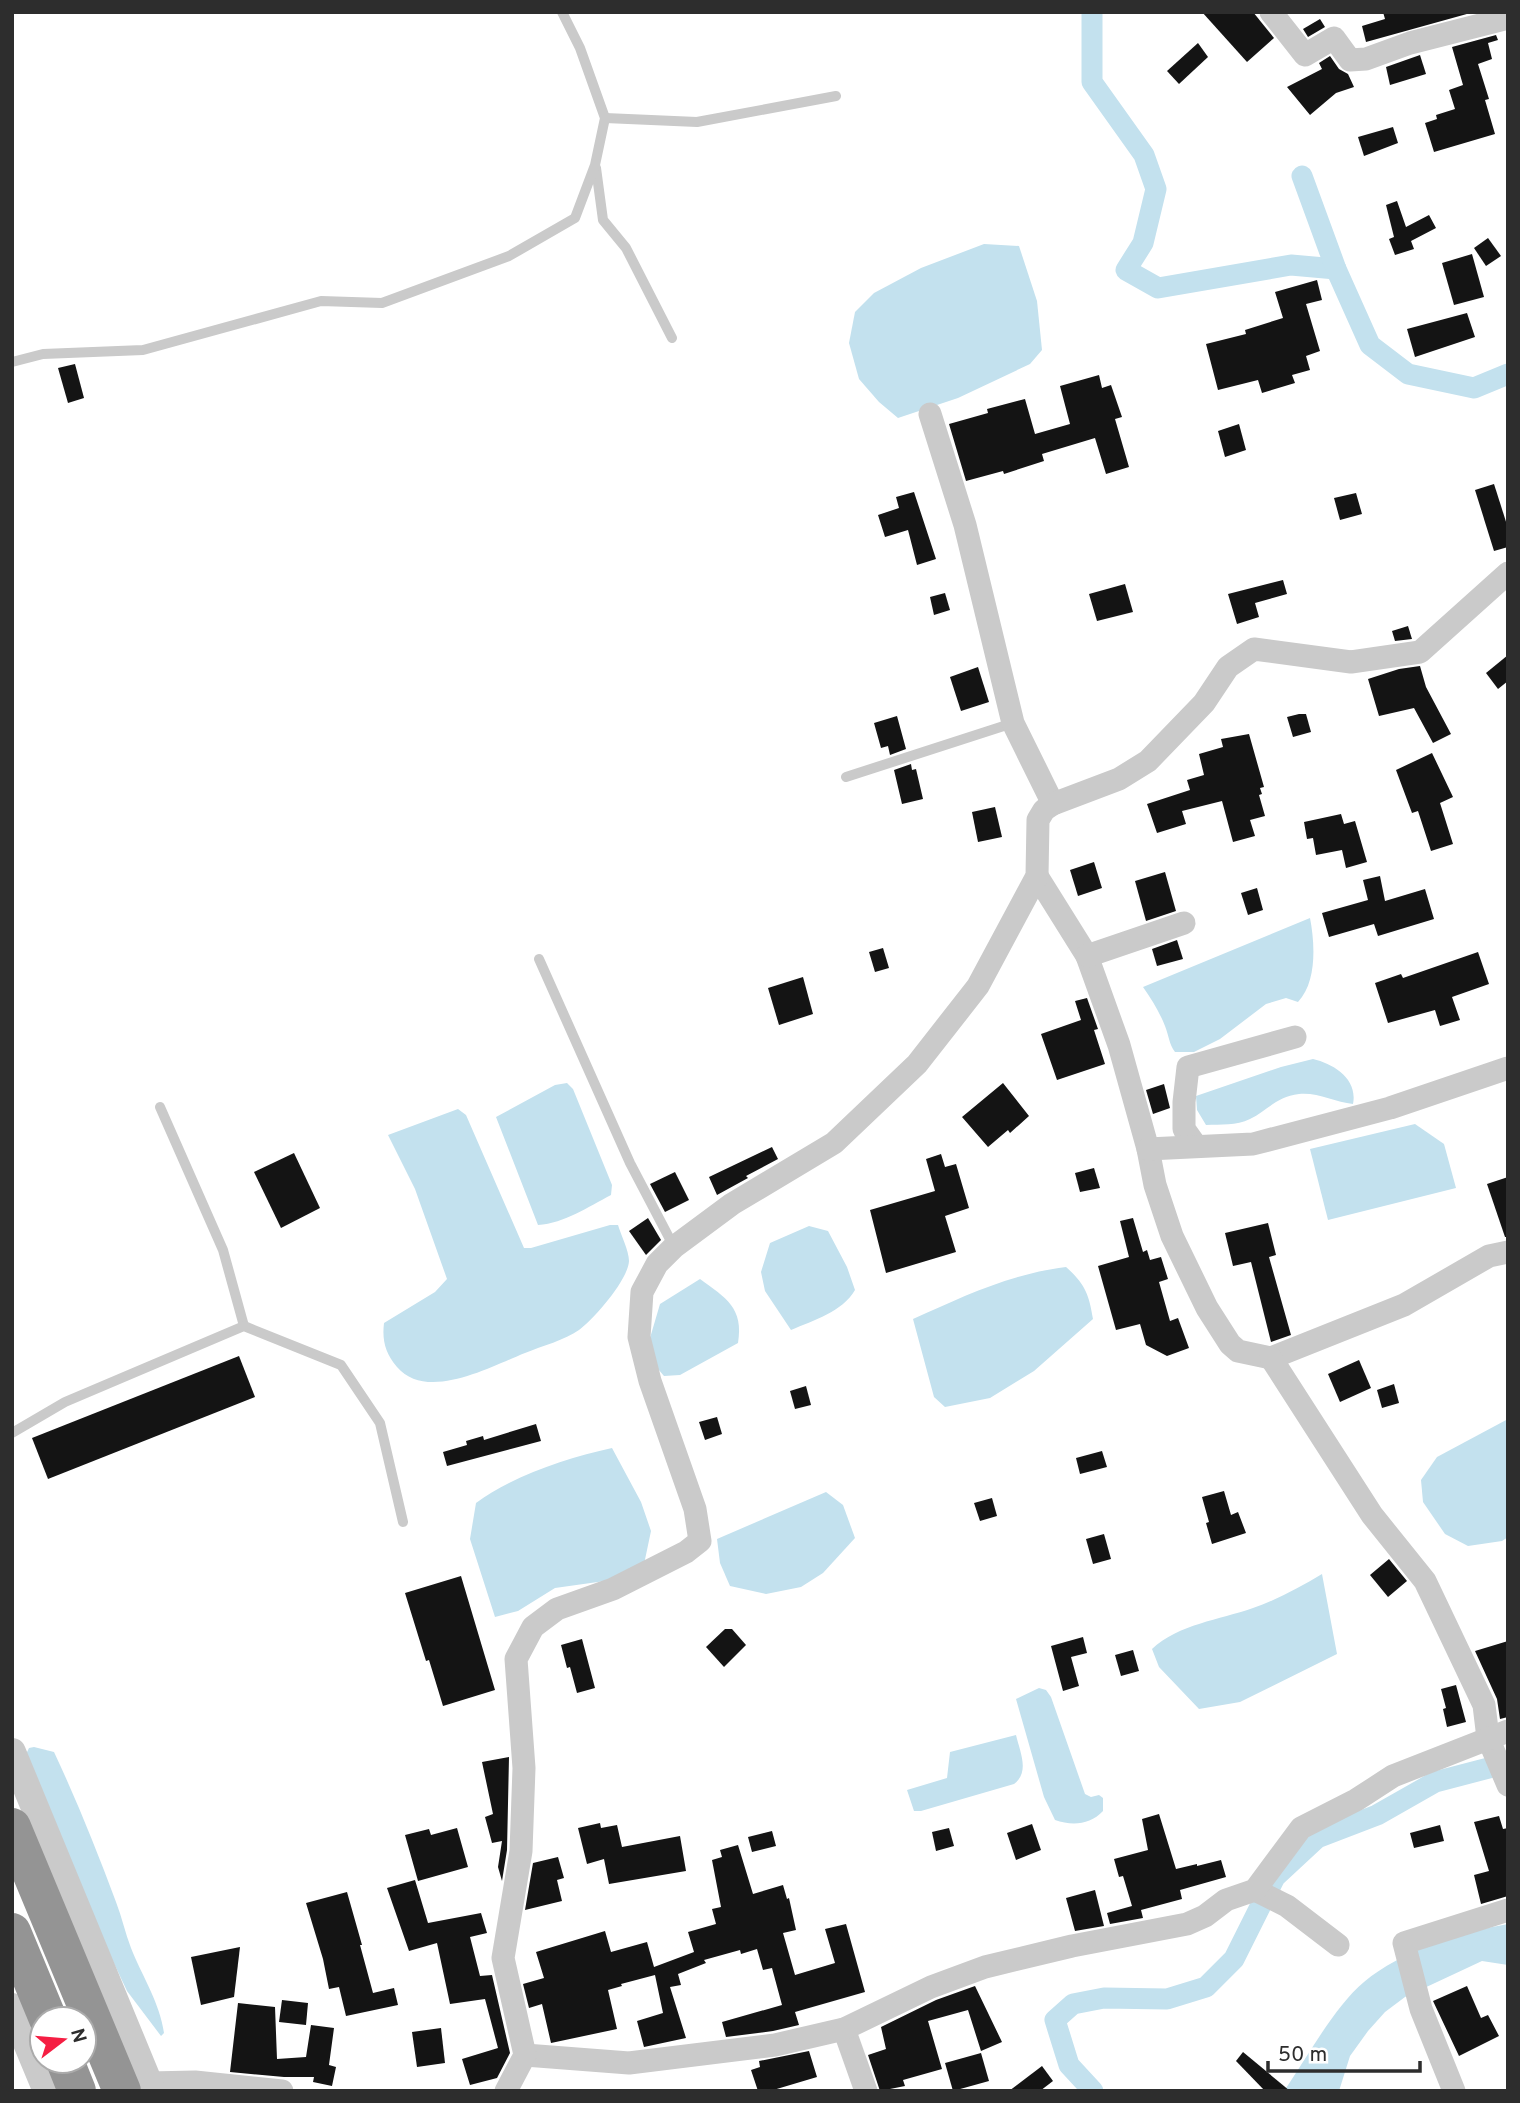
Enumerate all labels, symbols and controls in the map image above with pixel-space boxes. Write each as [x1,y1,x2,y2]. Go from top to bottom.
north arrow [28,2005,98,2075]
text: N [64,2026,91,2046]
scale bar [1268,2030,1420,2074]
text: 50 m [1278,2042,1327,2069]

